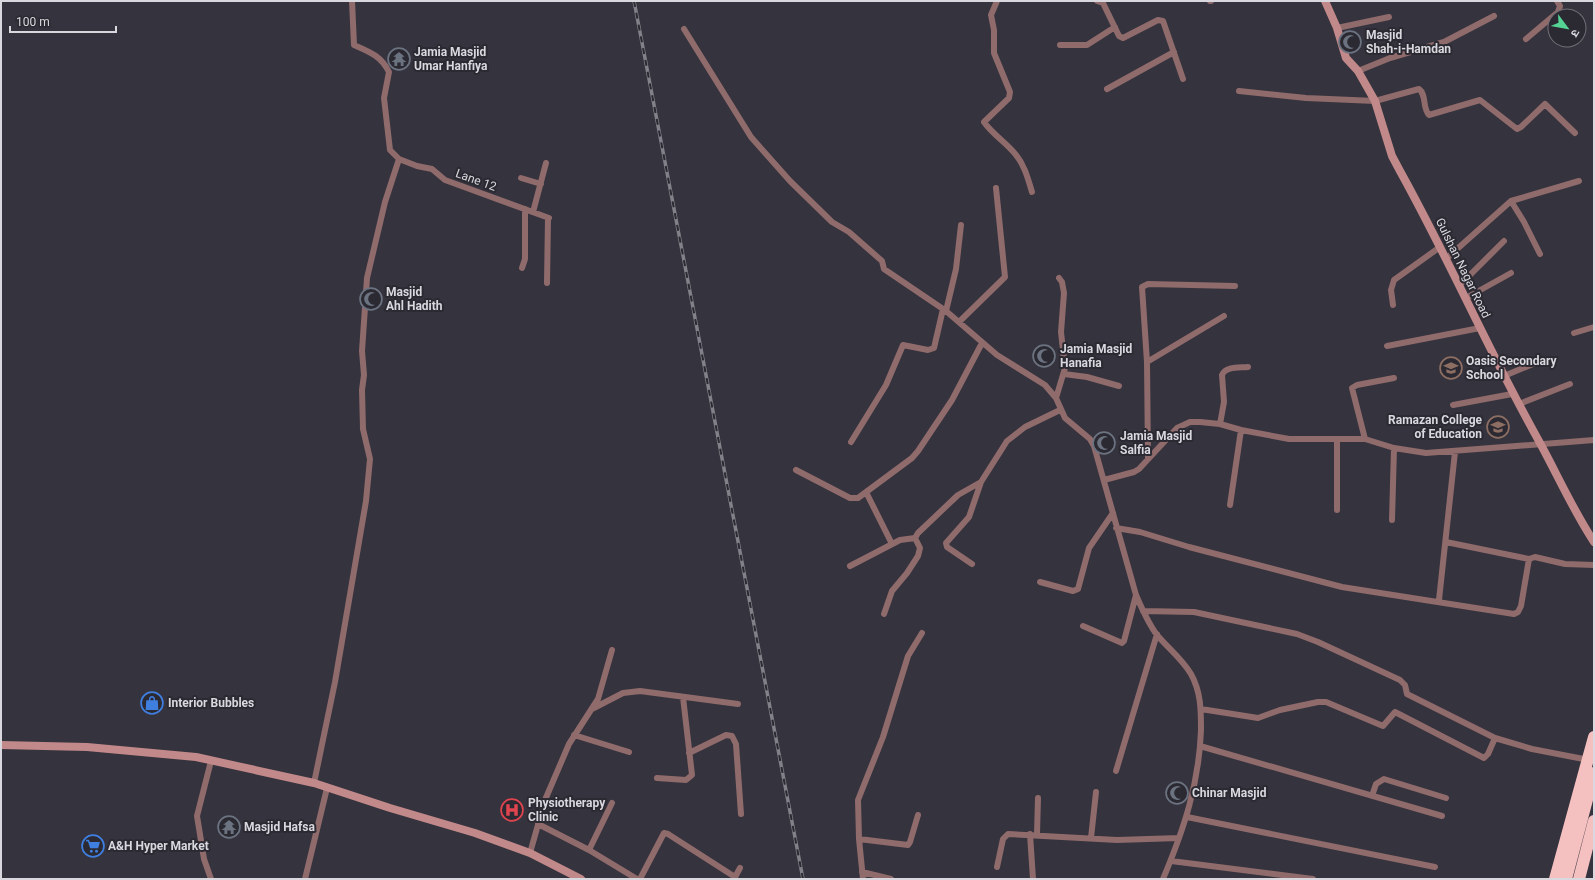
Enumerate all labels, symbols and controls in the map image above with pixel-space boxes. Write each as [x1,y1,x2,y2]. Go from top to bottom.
scale bar [10,8,116,34]
north arrow [1547,8,1587,48]
text: 100 m [16,15,50,29]
text: उ [1568,27,1582,40]
place label: Masjid Shah-i-Hamdan [1366,28,1451,56]
mosque icon: Masjid Shah-i-Hamdan [1337,29,1363,55]
place label: Jamia Masjid Umar Hanfiya [414,45,488,73]
temple icon: Jamia Masjid Umar Hanfiya [386,46,412,72]
street label: Lane 12 [454,166,499,194]
street label: Gulshan Nagar Road [1433,216,1493,320]
place label: Masjid Ahl Hadith [386,285,443,313]
mosque icon: Masjid Ahl Hadith [358,286,384,312]
place label: Jamia Masjid Hanafia [1060,342,1132,370]
mosque icon: Jamia Masjid Hanafia [1031,343,1057,369]
place label: Oasis Secondary School [1466,354,1557,382]
school or university icon: Oasis Secondary School [1438,355,1464,381]
place label: Ramazan College of Education [1388,413,1483,441]
school or university icon: Ramazan College of Education [1485,414,1511,440]
place label: Jamia Masjid Salfia [1120,429,1192,457]
mosque icon: Jamia Masjid Salfia [1091,430,1117,456]
shop icon: Interior Bubbles [139,690,165,716]
place label: Interior Bubbles [168,696,254,710]
mosque icon: Chinar Masjid [1164,780,1190,806]
place label: Chinar Masjid [1192,786,1267,800]
place label: Physiotherapy Clinic [528,796,606,824]
hospital icon: Physiotherapy Clinic [499,797,525,823]
temple icon: Masjid Hafsa [216,814,242,840]
place label: Masjid Hafsa [244,820,315,834]
supermarket icon: A&H Hyper Market [80,833,106,859]
place label: A&H Hyper Market [108,839,209,853]

